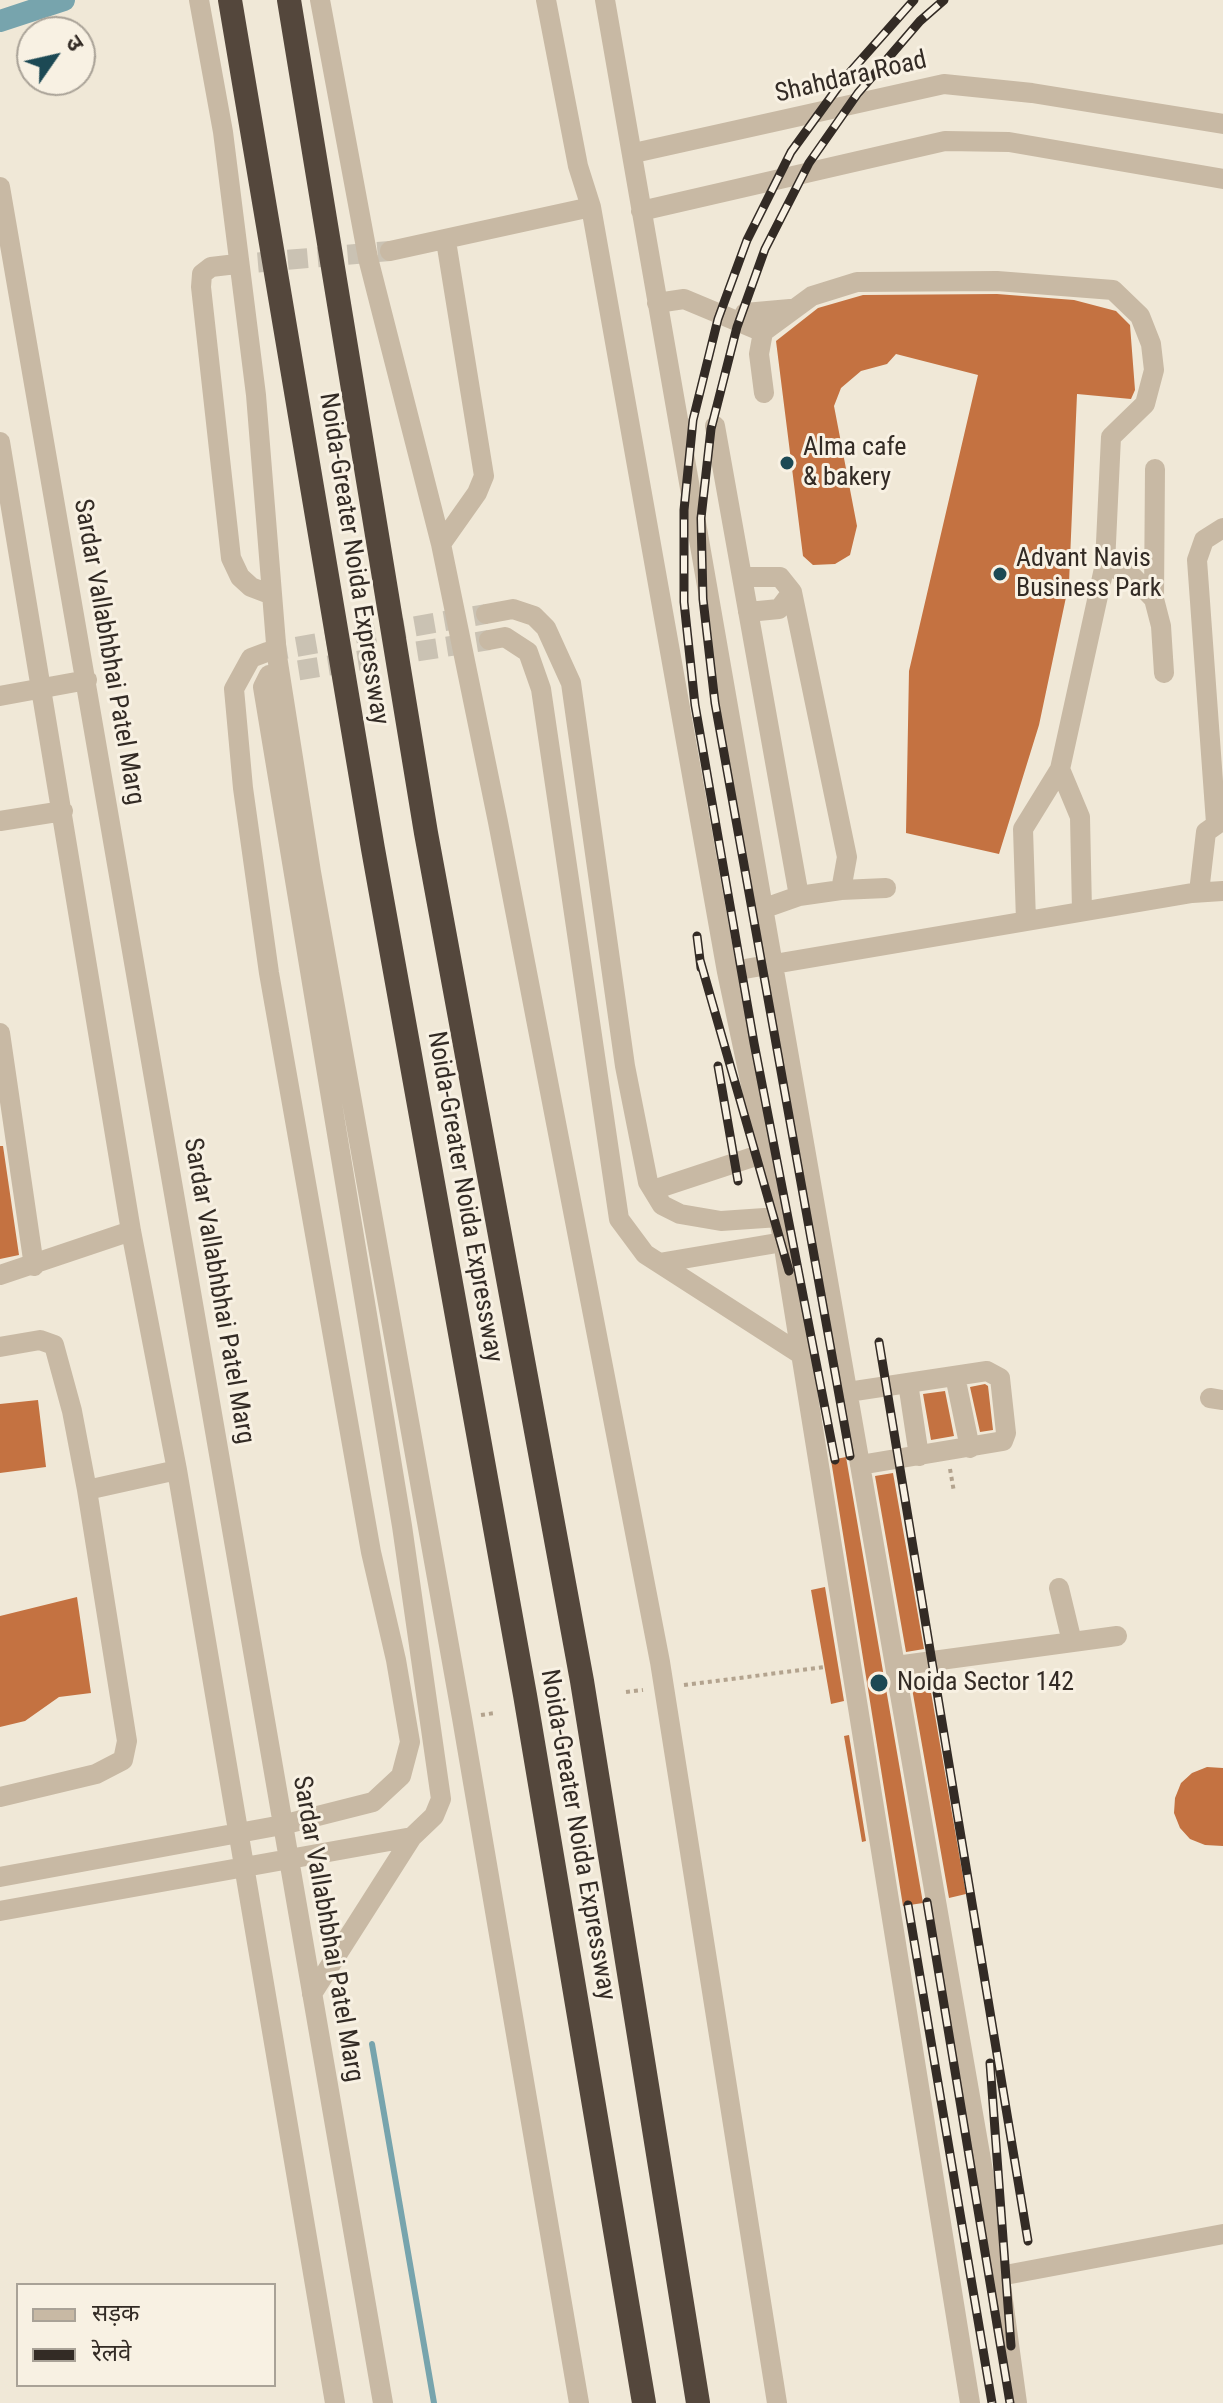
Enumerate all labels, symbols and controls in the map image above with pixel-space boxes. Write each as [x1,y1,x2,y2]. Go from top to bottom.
north arrow [16,16,96,96]
text: उ [61,31,89,56]
street label: Shahdara Road [772,45,930,111]
street label: Noida-Greater Noida Expressway [311,391,395,727]
place label: Alma cafe & bakery [803,432,907,494]
marker: Alma cafe & bakery [778,454,796,472]
street label: Sardar Vallabhbhai Patel Marg [66,497,150,807]
place label: Advant Navis Business Park [1016,543,1161,604]
marker: Advant Navis Business Park [991,565,1009,583]
street label: Noida-Greater Noida Expressway [420,1029,508,1365]
street label: Sardar Vallabhbhai Patel Marg [176,1136,260,1446]
street label: Noida-Greater Noida Expressway [533,1667,621,2003]
place label: Noida Sector 142 [897,1667,1074,1699]
marker: Noida Sector 142 [868,1672,890,1694]
street label: Sardar Vallabhbhai Patel Marg [285,1774,369,2084]
legend [16,2283,276,2387]
text: सड़क [92,2299,140,2327]
text: रेलवे [92,2339,131,2367]

